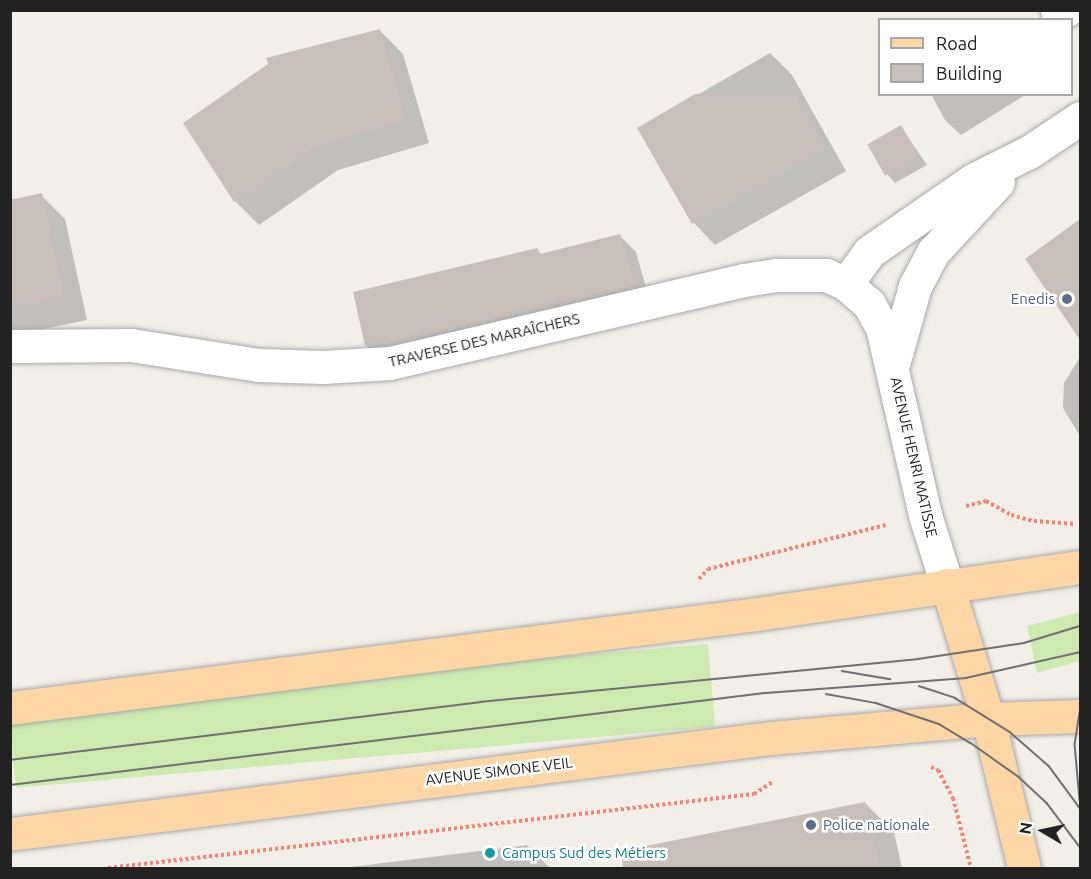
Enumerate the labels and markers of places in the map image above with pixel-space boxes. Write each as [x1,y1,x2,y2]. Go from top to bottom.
place label: Enedis [1011,290,1055,308]
marker: Enedis [1060,292,1074,306]
place label: Police nationale [823,816,930,834]
marker: Police nationale [804,818,818,832]
place label: Campus Sud des Métiers [502,844,666,862]
marker: Campus Sud des Métiers [483,846,497,860]

